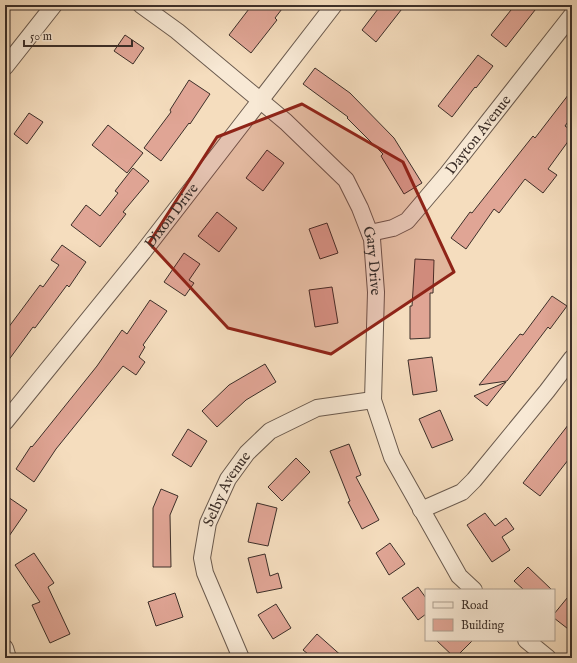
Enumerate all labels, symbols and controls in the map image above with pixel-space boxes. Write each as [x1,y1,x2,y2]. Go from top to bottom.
scale bar [24,22,132,48]
text: 50 m [30,29,52,44]
street label: Dayton Avenue [441,91,515,178]
street label: Dixon Drive [140,179,202,252]
street label: Gary Drive [358,223,386,296]
street label: Selby Avenue [198,447,255,529]
legend [425,589,555,641]
text: Road [461,598,489,613]
text: Building [461,618,505,633]

